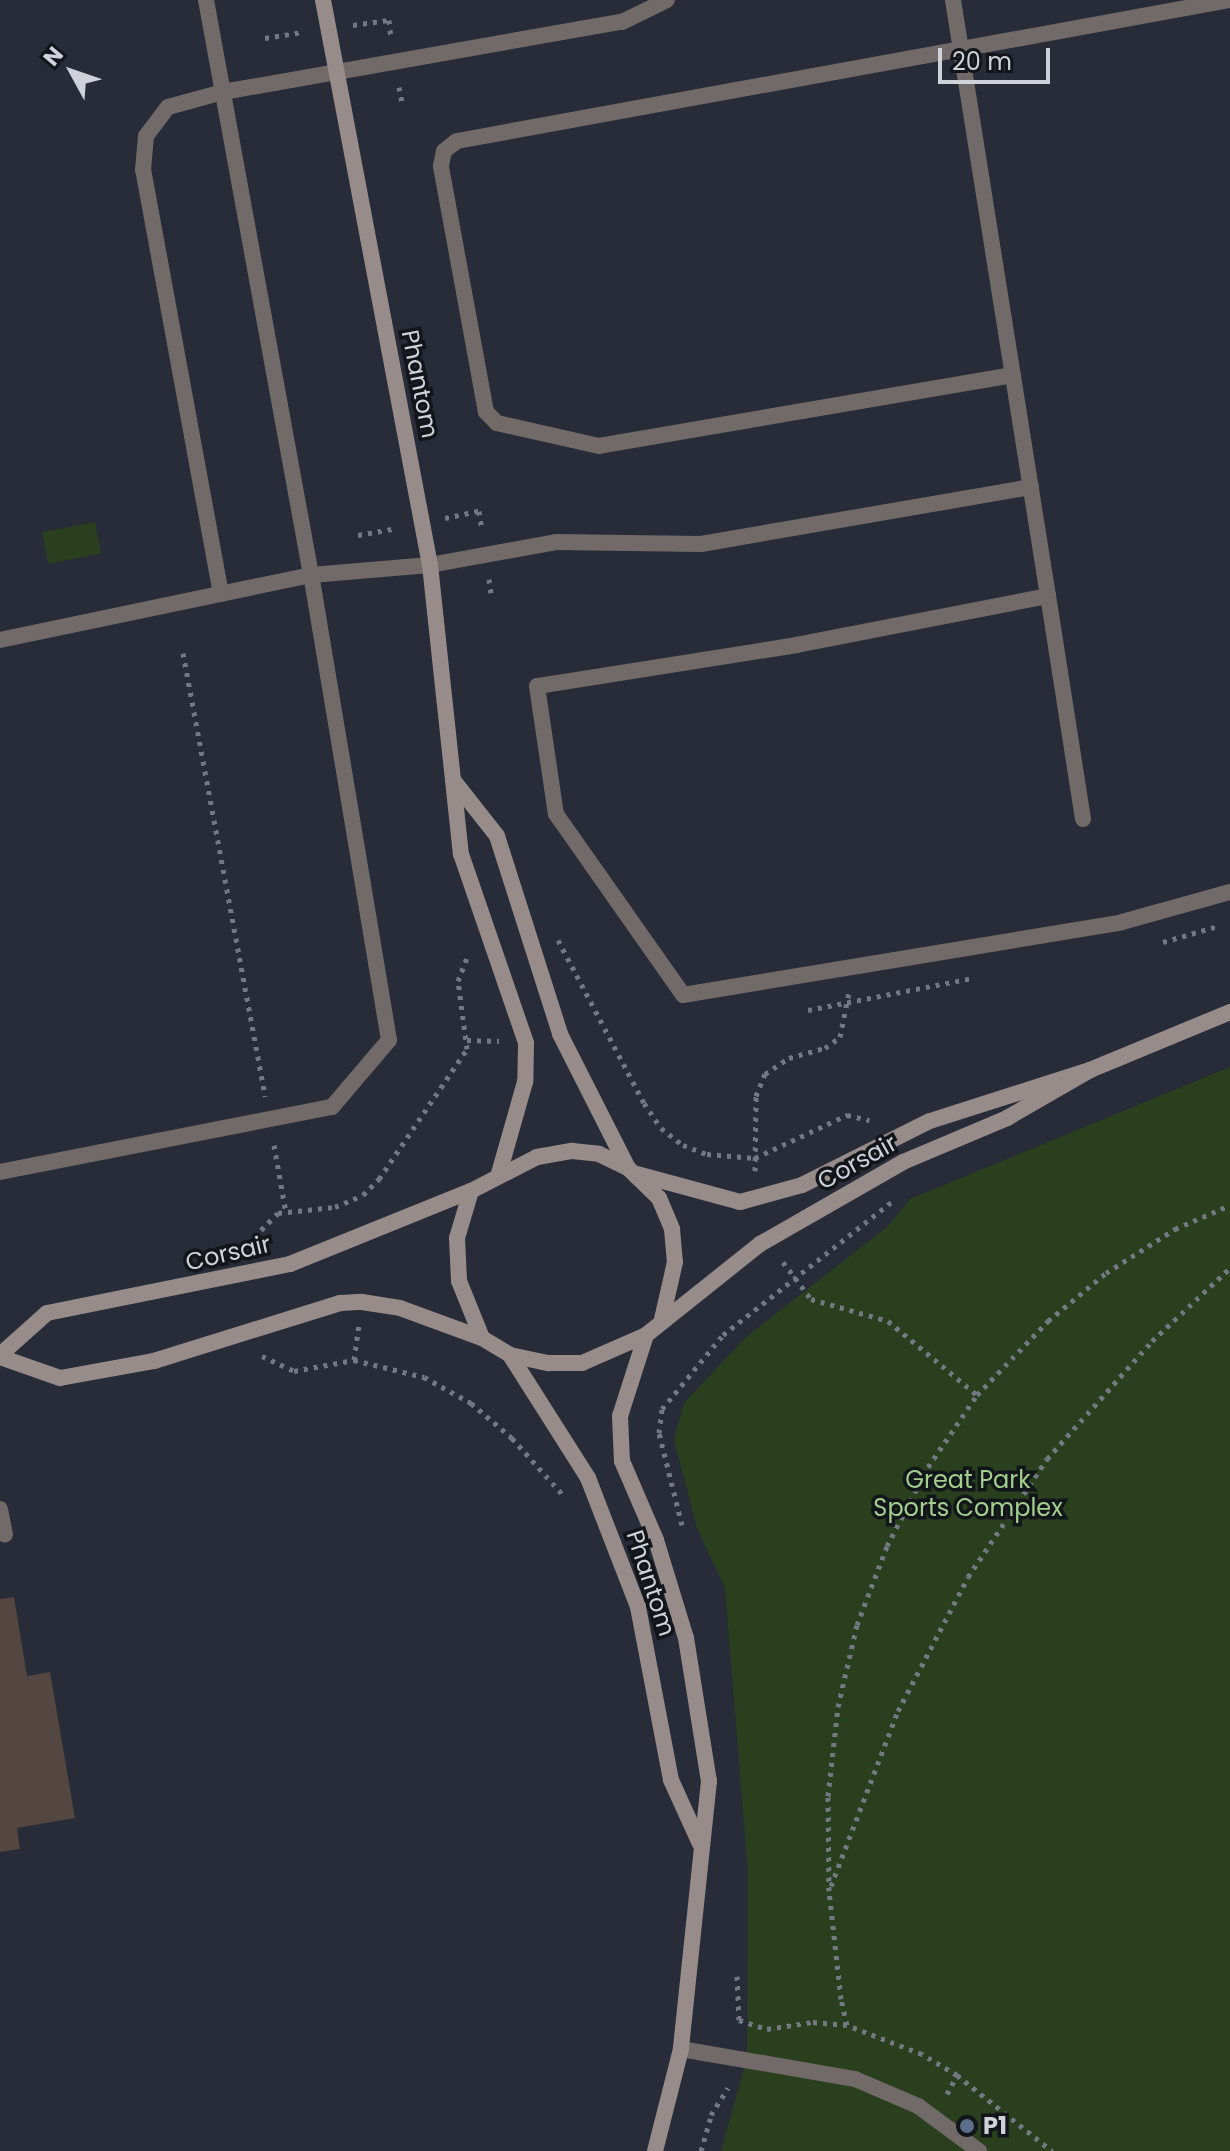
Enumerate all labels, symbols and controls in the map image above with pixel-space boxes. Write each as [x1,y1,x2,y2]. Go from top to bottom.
north arrow [32,32,112,112]
scale bar [942,32,1054,82]
text: N [36,40,70,73]
text: 20 m [952,45,1012,78]
street label: Phantom [395,327,445,441]
street label: Corsair [812,1128,902,1196]
street label: Corsair [183,1229,273,1277]
park label: Great Park Sports Complex [873,1466,1063,1522]
street label: Phantom [620,1526,682,1640]
place label: P1 [983,2112,1007,2140]
marker: P1 [958,2117,976,2135]

